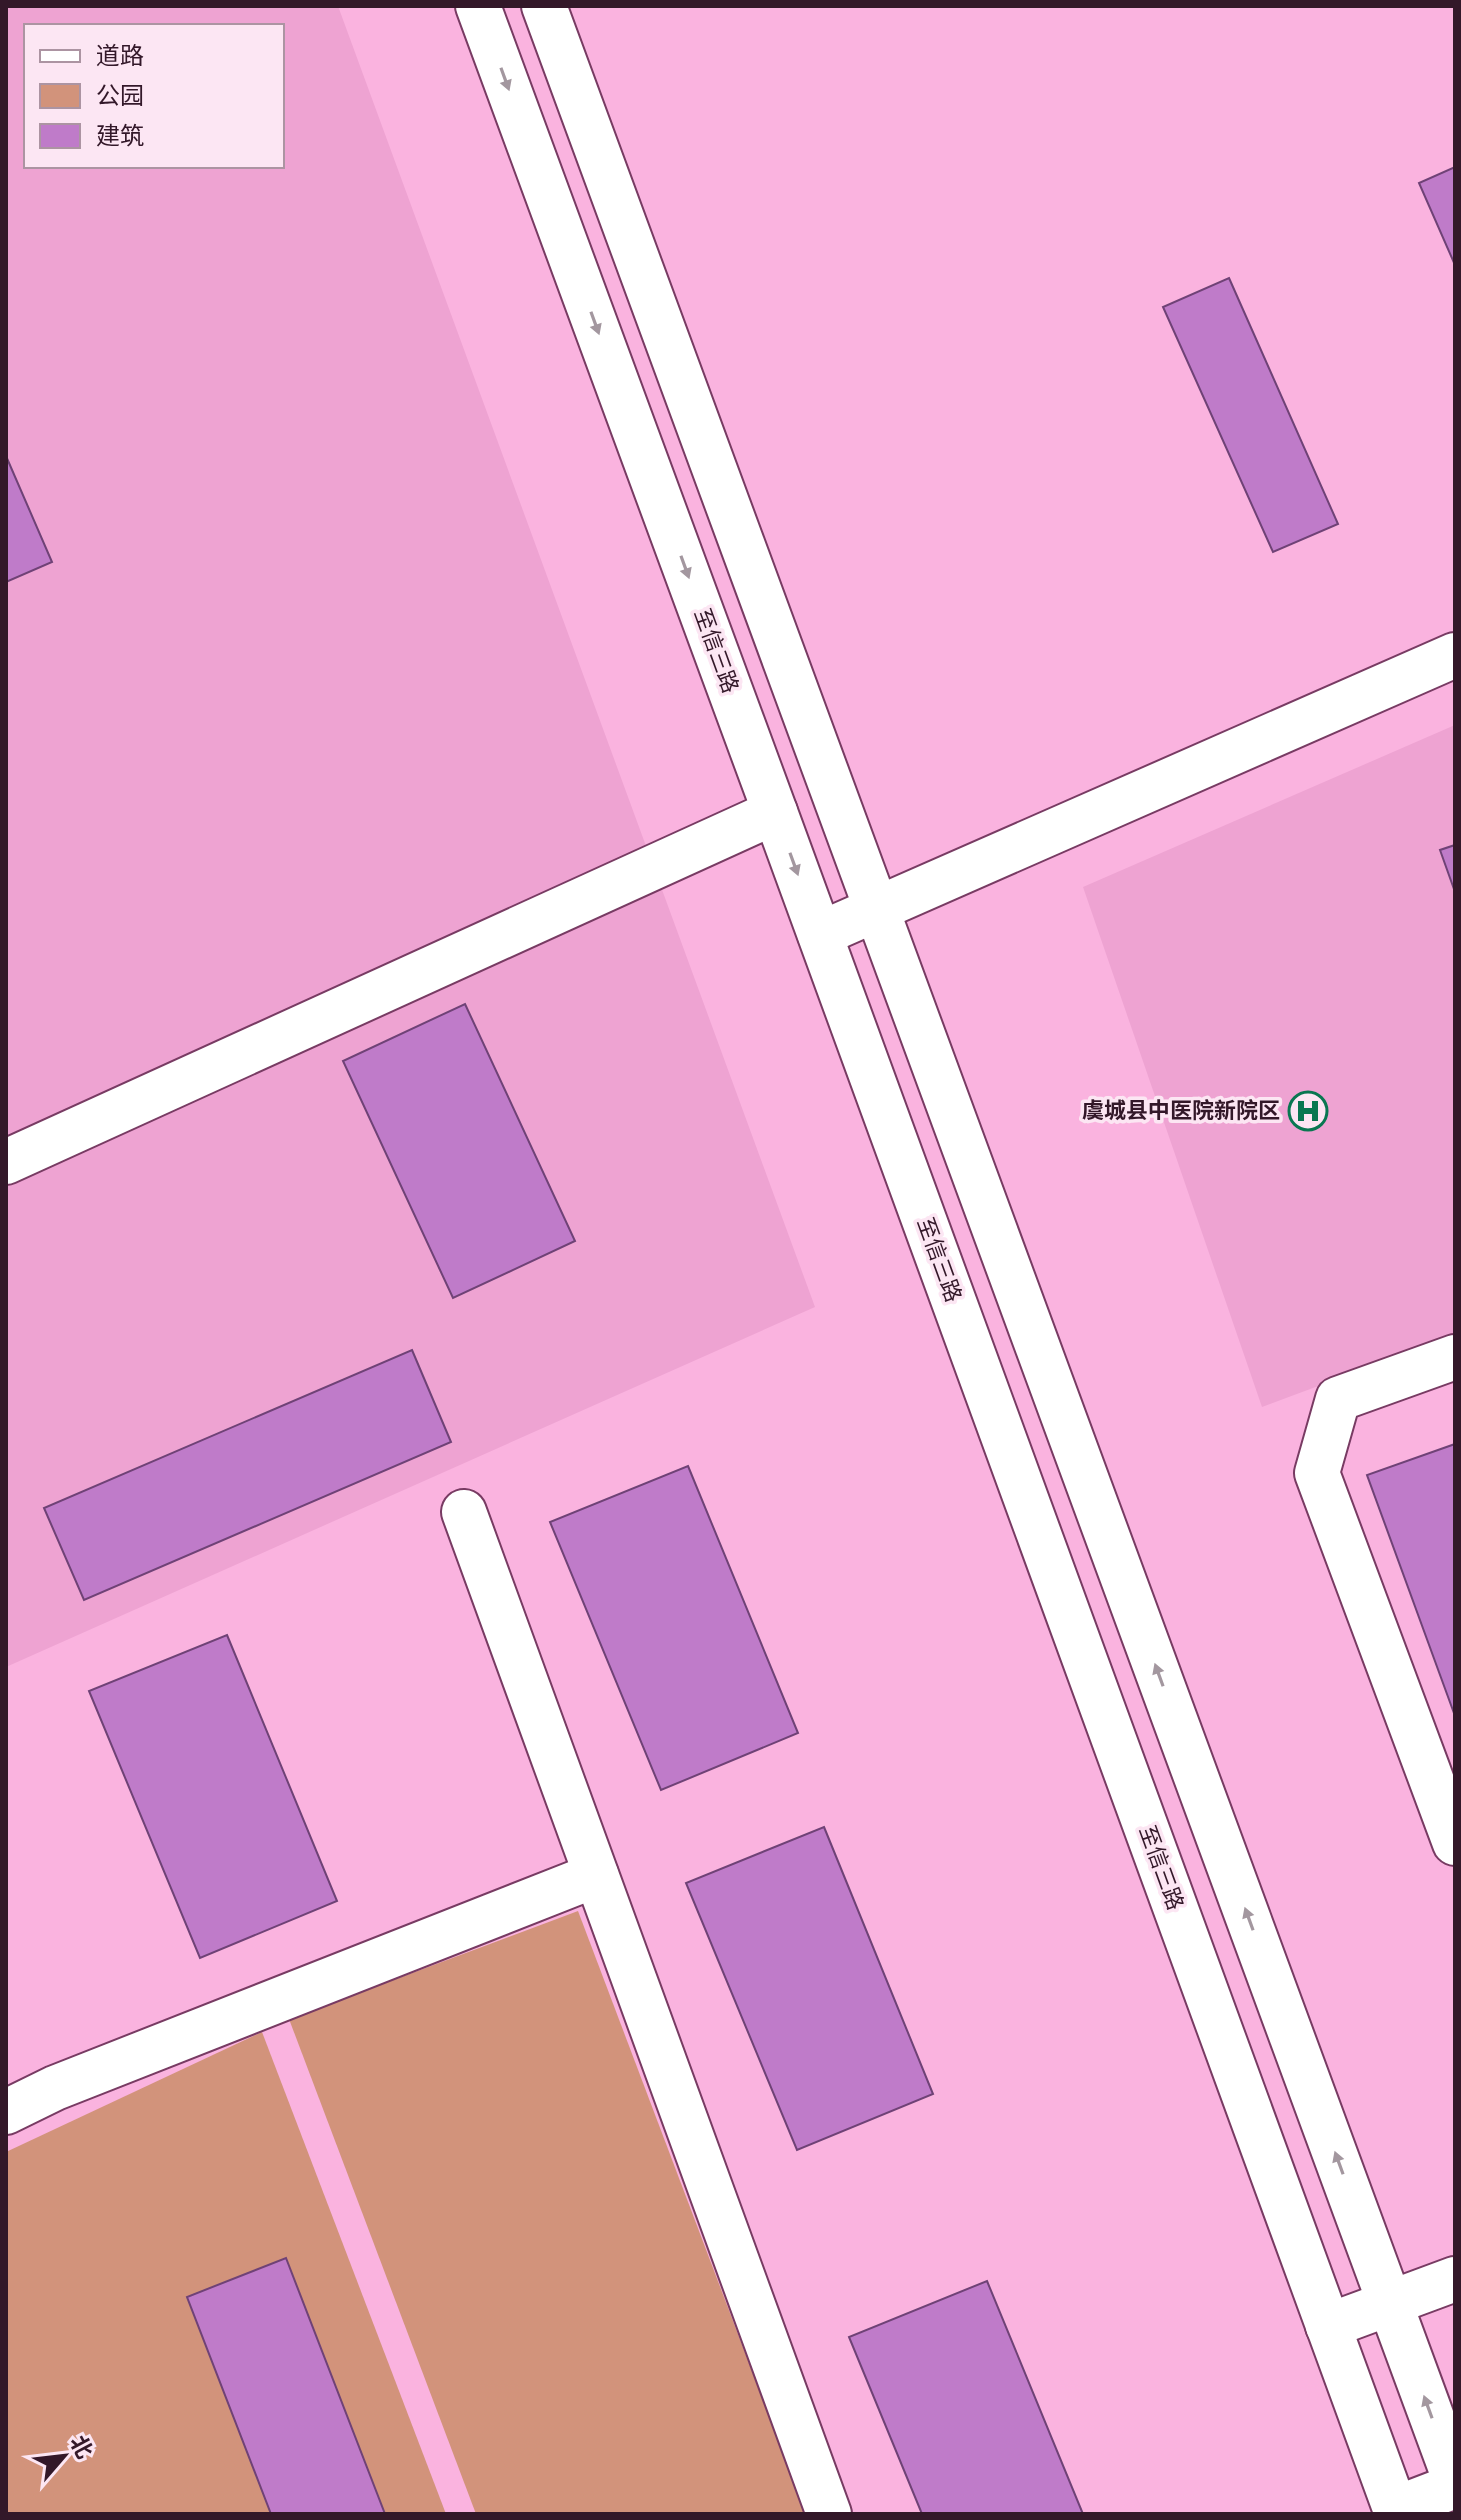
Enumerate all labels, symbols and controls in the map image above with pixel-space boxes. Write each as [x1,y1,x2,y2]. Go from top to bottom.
legend [24,24,284,168]
text: 道路 [96,43,144,69]
one-way arrow [499,67,512,91]
text: 公园 [96,84,144,109]
text: 建筑 [96,123,144,149]
one-way arrow [589,311,602,335]
one-way arrow [679,555,692,579]
street label: 至信三路 [691,606,742,696]
one-way arrow [788,852,801,876]
hospital icon: 虞城县中医院新院区 [1287,1090,1329,1132]
place label: 虞城县中医院新院区 [1082,1099,1280,1122]
street label: 至信三路 [914,1215,965,1305]
one-way arrow [1152,1663,1165,1687]
street label: 至信三路 [1136,1823,1187,1913]
one-way arrow [1242,1907,1255,1931]
one-way arrow [1332,2151,1344,2175]
one-way arrow [1421,2395,1434,2419]
north arrow [24,2416,104,2496]
text: 北 [66,2432,97,2462]

